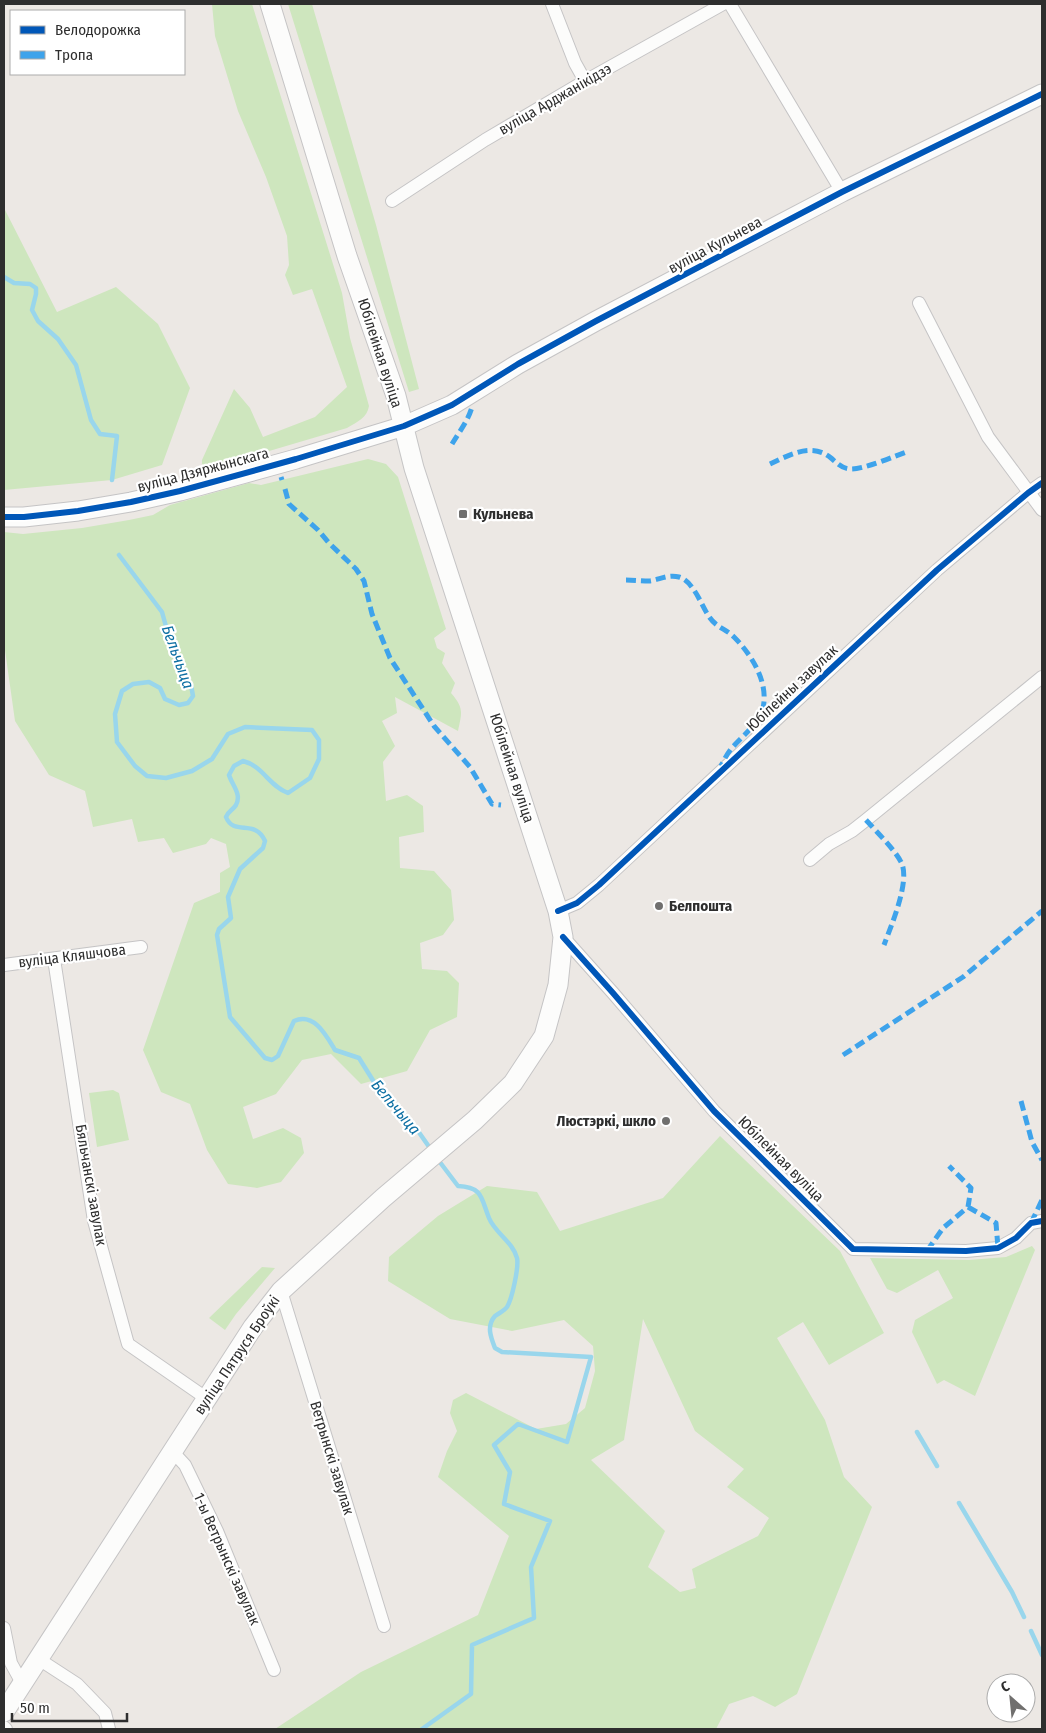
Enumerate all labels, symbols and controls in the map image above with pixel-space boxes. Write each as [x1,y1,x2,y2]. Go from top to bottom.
legend [10,10,185,75]
text: Велодорожка [55,21,141,39]
text: Тропа [55,46,93,64]
street label: вуліца Арджанікідзэ [495,59,615,139]
street label: вуліца Кульнева [665,213,765,277]
street label: Юбілейная вуліца [354,296,406,410]
street label: вуліца Дзяржынскага [135,444,271,496]
place label: Кульнева [473,505,534,523]
marker: Кульнева [457,508,469,520]
water label: Бельчыца [158,623,198,691]
street label: Юбілейны завулак [743,641,841,735]
street label: Юбілейная вуліца [486,711,538,825]
place label: Белпошта [669,897,733,915]
marker: Белпошта [653,900,665,912]
street label: вуліца Кляшчова [17,940,127,972]
water label: Бельчыца [367,1076,425,1138]
place label: Люстэркі, шкло [557,1112,656,1130]
street label: Юбілейная вуліца [734,1112,828,1206]
marker: Люстэркі, шкло [660,1115,672,1127]
street label: Бяльчанскі завулак [71,1123,111,1247]
street label: вуліца Пятруся Броўкі [190,1292,284,1418]
street label: Ветрынскі завулак [306,1399,358,1517]
street label: 1-ы Ветрынскі завулак [190,1490,264,1628]
north arrow [986,1673,1036,1723]
text: С [998,1677,1013,1696]
scale bar [12,1690,128,1722]
text: 50 m [20,1699,50,1717]

